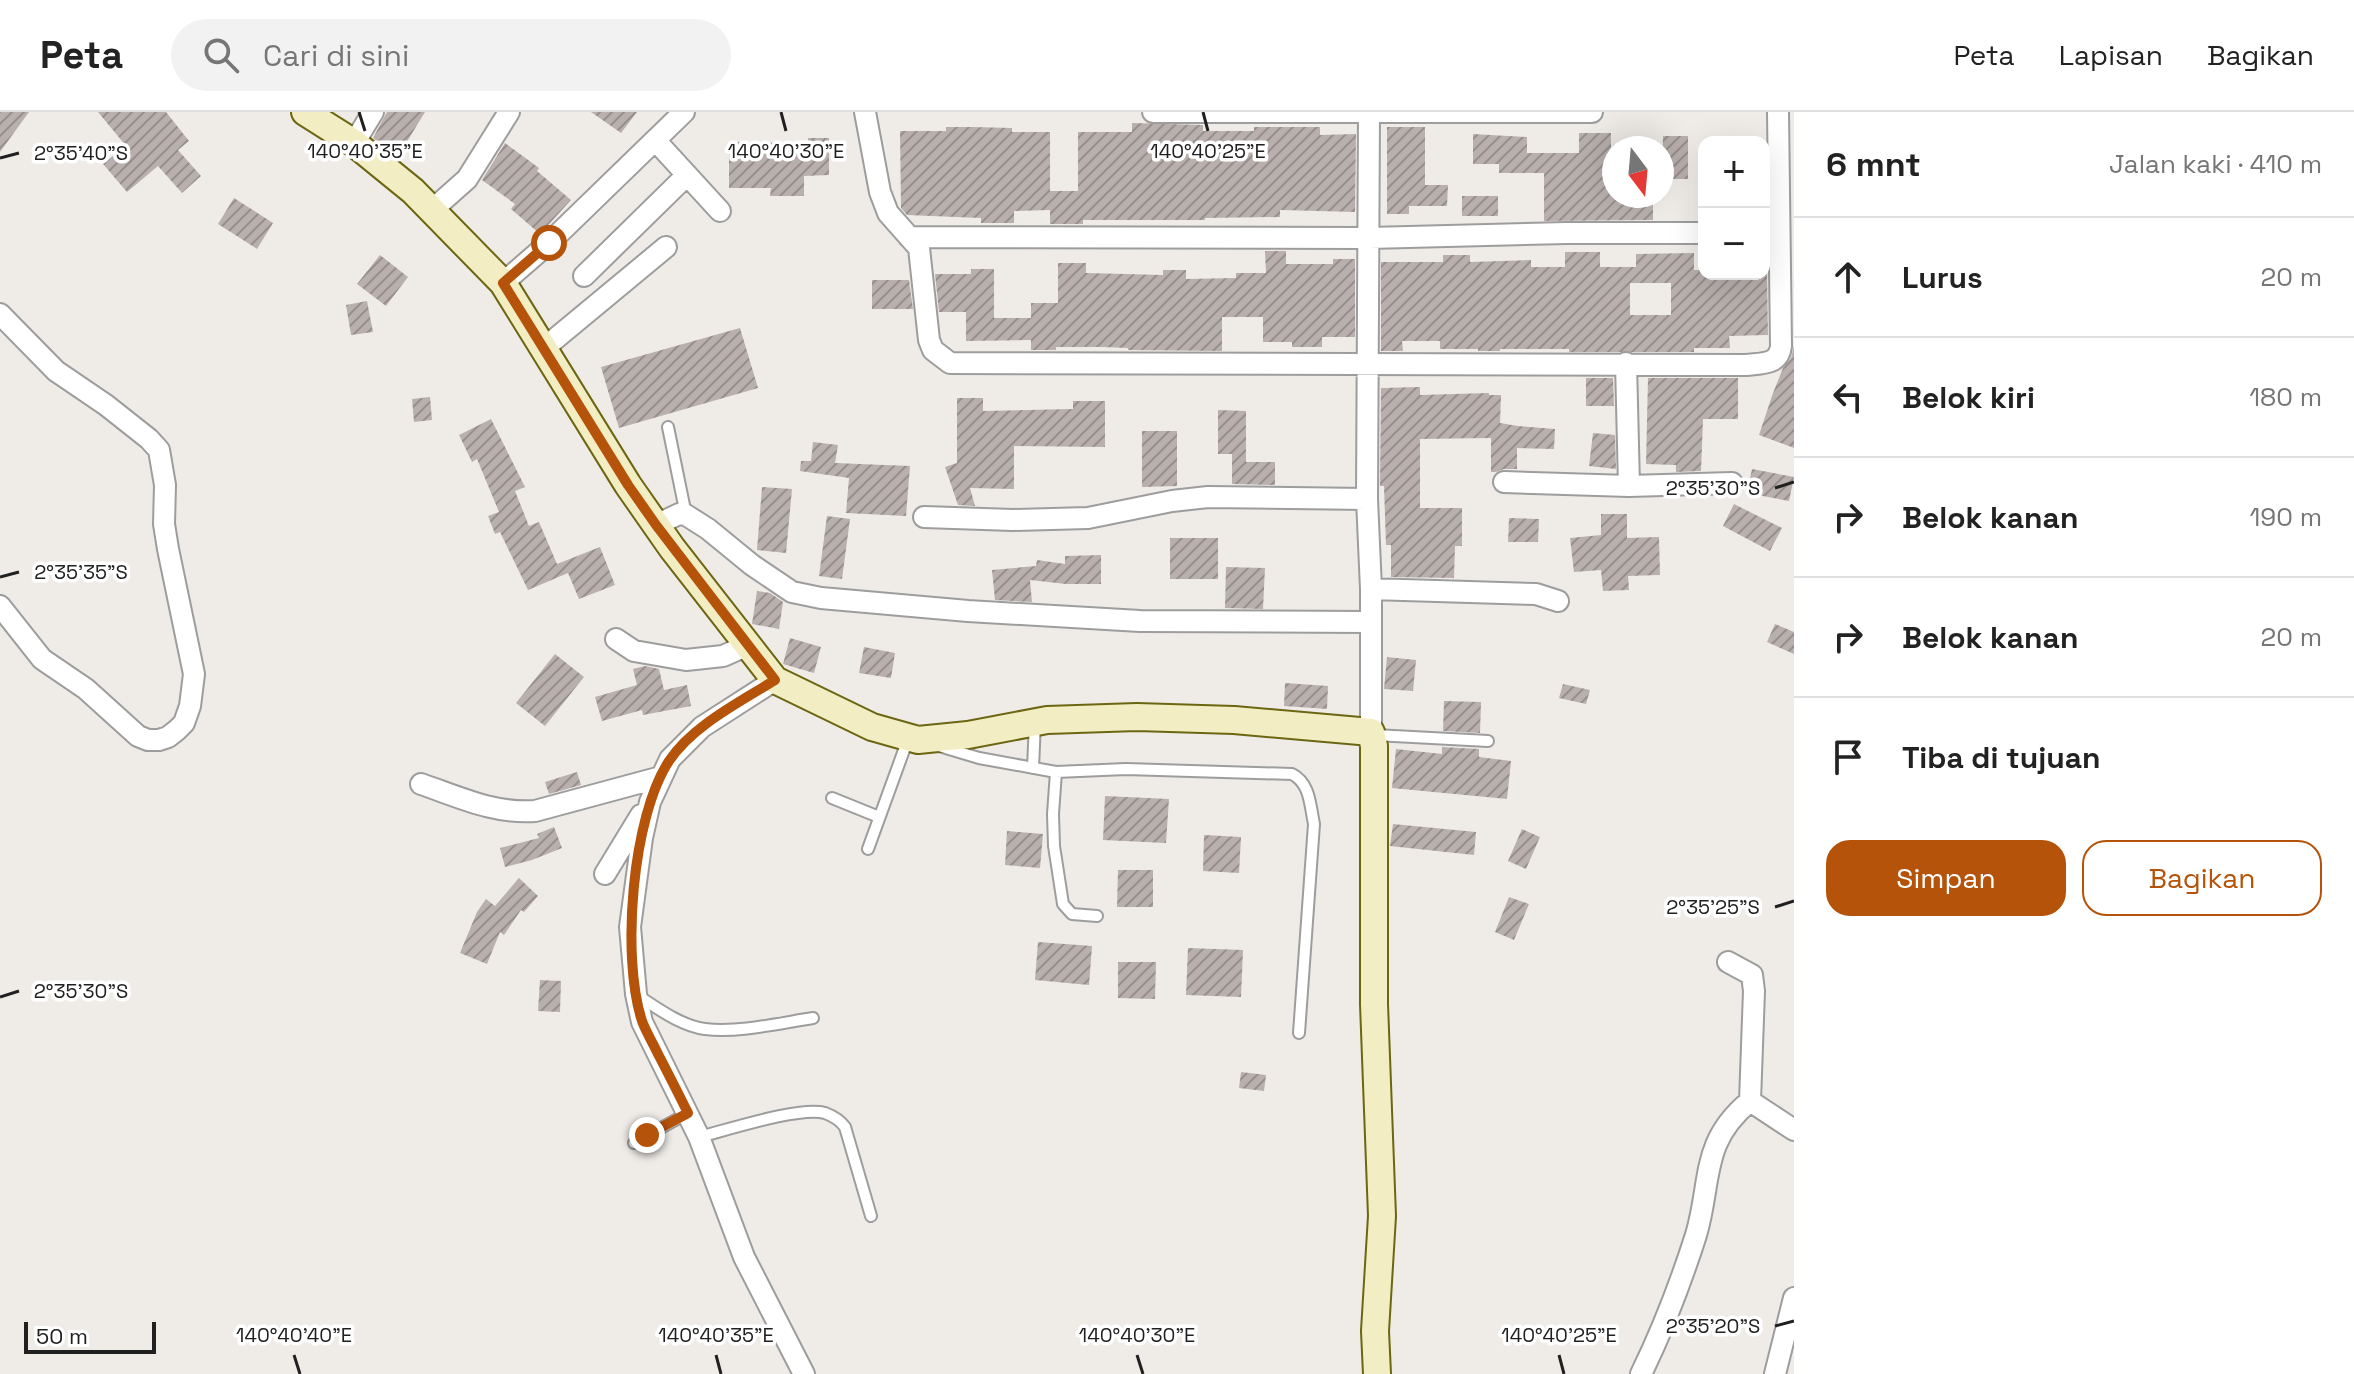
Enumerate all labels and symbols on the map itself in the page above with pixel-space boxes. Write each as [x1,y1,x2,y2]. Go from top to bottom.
north arrow [1602,136,1674,208]
text: 140°40'35"E [307,138,423,164]
text: 140°40'30"E [728,138,844,164]
text: 140°40'25"E [1150,138,1266,164]
text: 2°35'40"S [34,140,128,166]
route start [531,225,567,261]
text: 2°35'30"S [1666,475,1760,501]
text: 2°35'35"S [34,559,128,585]
text: 2°35'25"S [1666,894,1760,920]
text: 2°35'30"S [34,978,128,1004]
route end [629,1117,665,1153]
text: 2°35'20"S [1666,1313,1760,1339]
scale bar [24,1318,156,1354]
text: 140°40'40"E [236,1322,352,1348]
text: 140°40'35"E [658,1322,774,1348]
text: 140°40'30"E [1079,1322,1195,1348]
text: 140°40'25"E [1501,1322,1617,1348]

